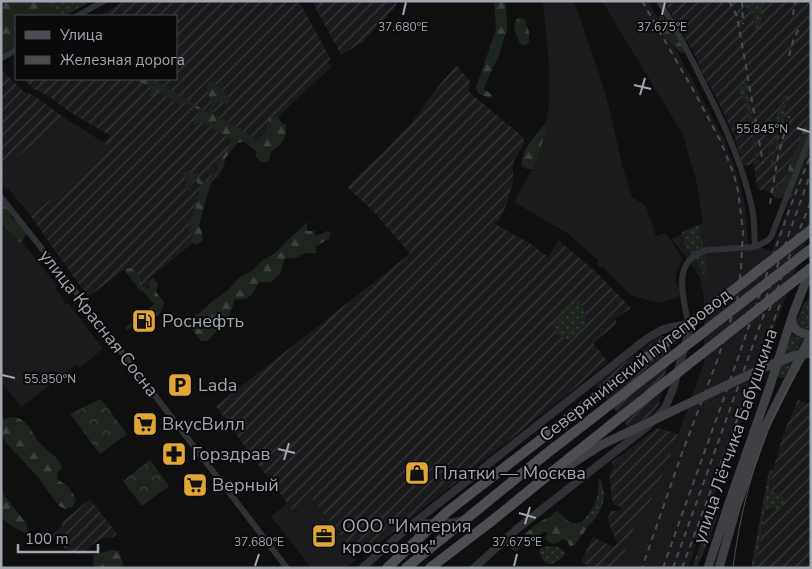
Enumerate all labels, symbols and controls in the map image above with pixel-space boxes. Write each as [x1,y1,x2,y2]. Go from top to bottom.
legend [15,15,178,80]
text: 37.680°E [378,19,428,35]
text: 37.675°E [637,19,687,35]
text: Улица [59,25,103,45]
text: Железная дорога [60,50,185,70]
text: 55.845°N [736,121,788,137]
street label: улица Красная Сосна [34,244,164,402]
street label: Северянинский путепровод [534,282,736,447]
fuel station icon: Роснефть [131,308,157,334]
place label: Роснефть [162,309,244,333]
street label: улица Лётчика Бабушкина [687,325,783,547]
text: 55.850°N [24,371,76,387]
parking icon: Lada [167,372,193,398]
place label: Lada [198,373,237,397]
supermarket icon: ВкусВилл [132,411,158,437]
place label: ВкусВилл [162,412,245,436]
pharmacy icon: Горздрав [161,441,187,467]
place label: Горздрав [192,442,271,466]
shop icon: Платки — Москва [404,460,430,486]
place label: Платки — Москва [434,461,586,485]
supermarket icon: Верный [182,472,208,498]
place label: Верный [212,473,279,497]
place label: ООО "Империя кроссовок" [342,514,471,559]
scale bar [18,522,98,554]
office icon: ООО "Империя кроссовок" [311,523,337,549]
text: 100 m [25,529,69,549]
text: 37.680°E [234,534,284,550]
text: 37.675°E [492,534,542,550]

